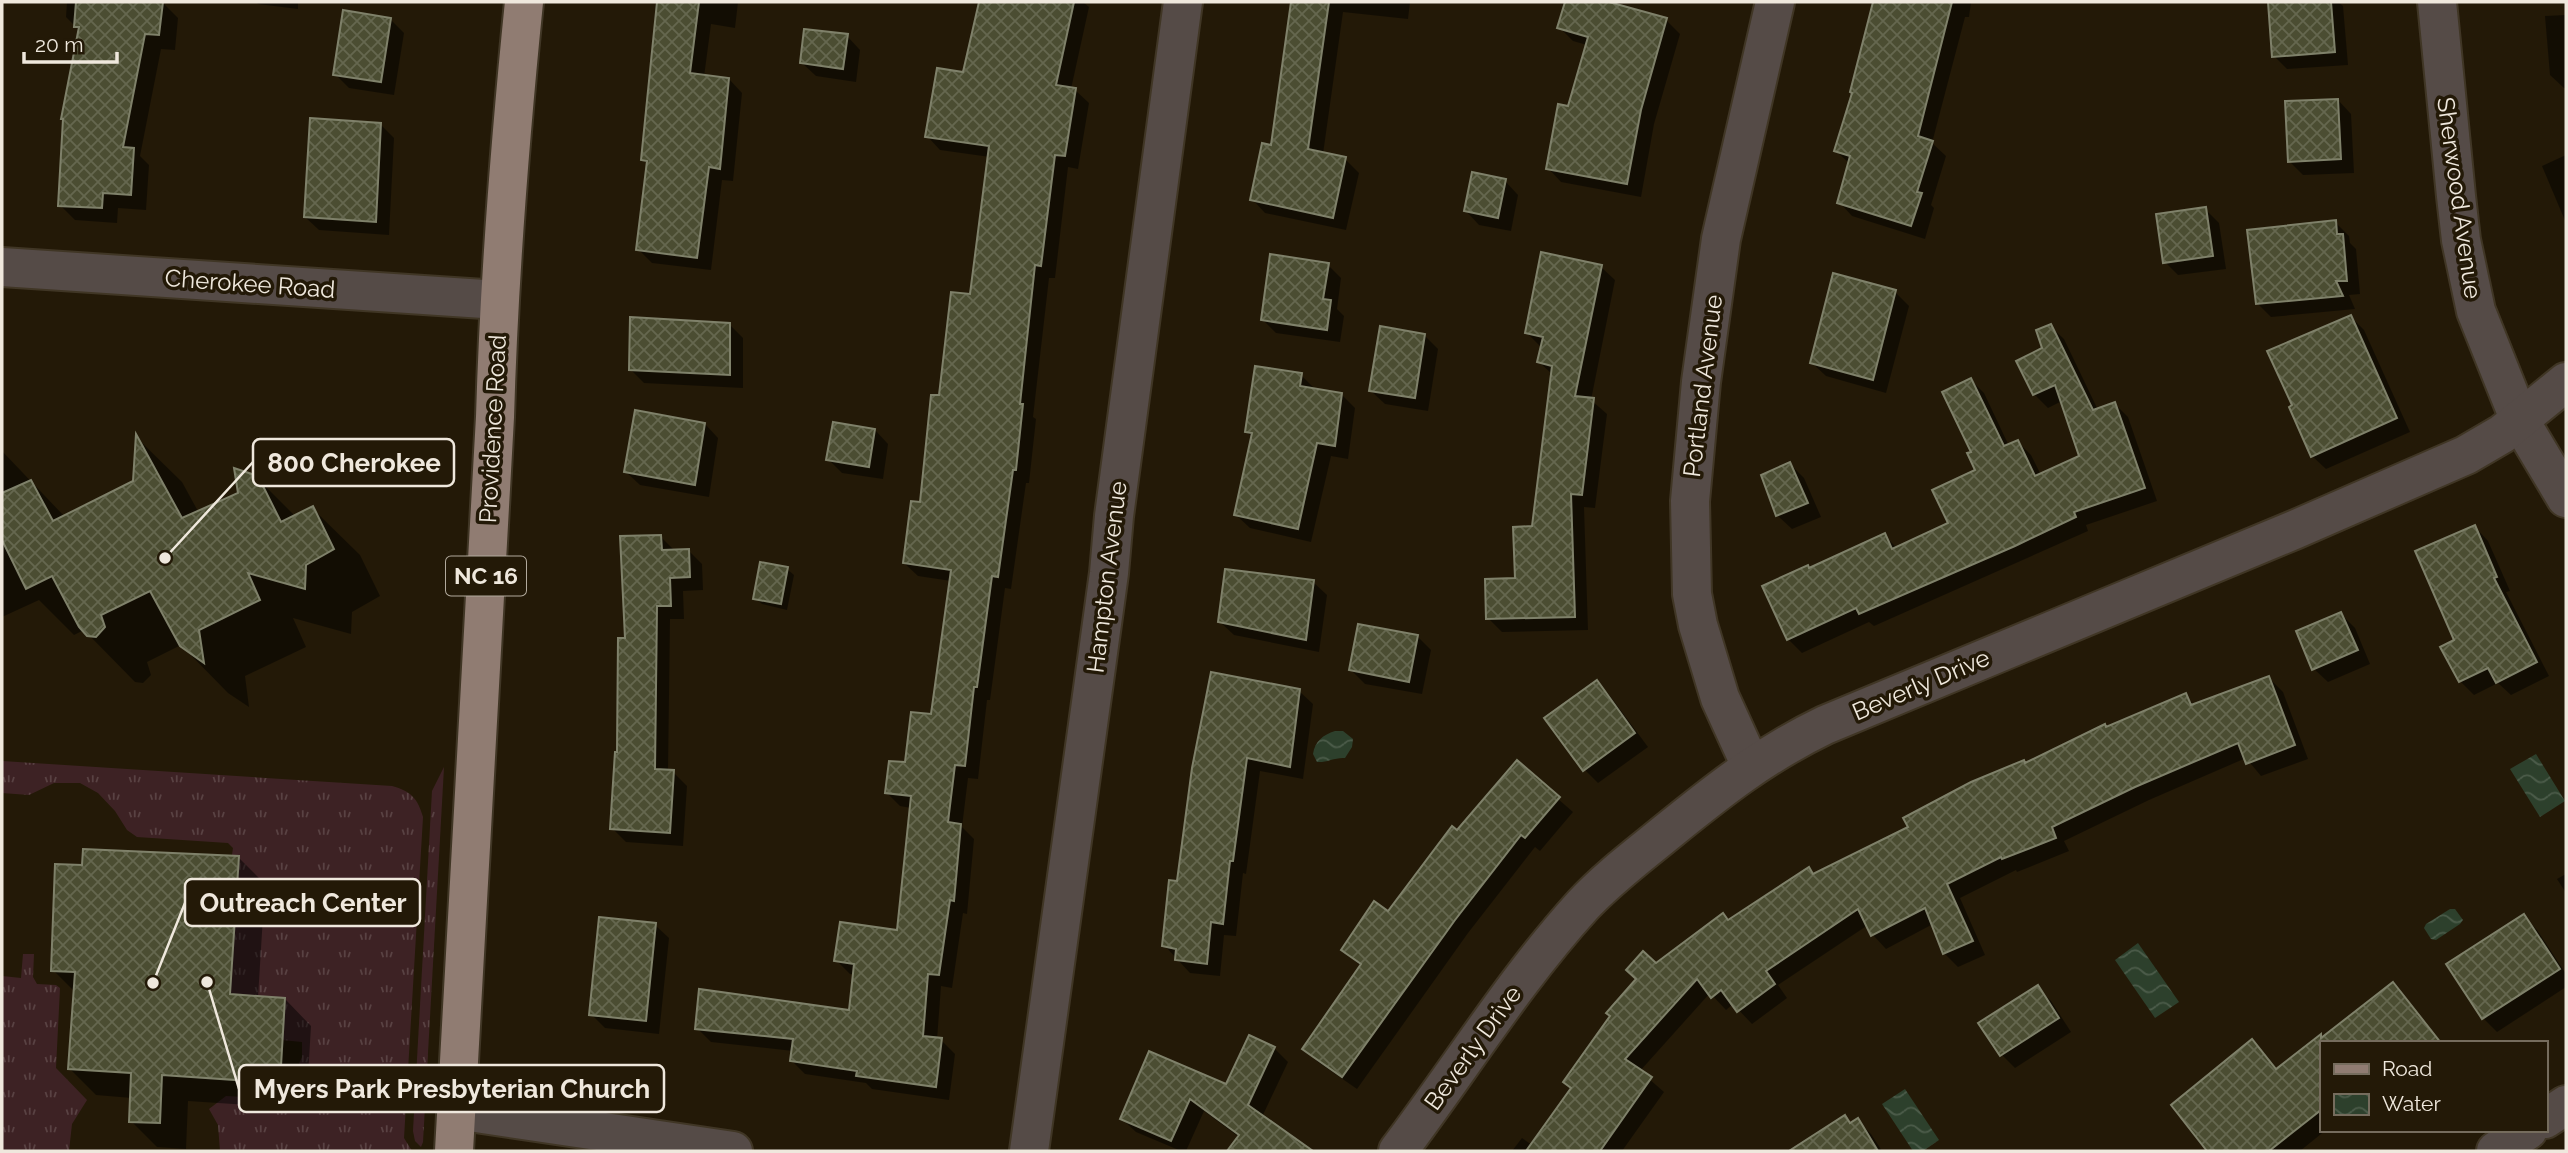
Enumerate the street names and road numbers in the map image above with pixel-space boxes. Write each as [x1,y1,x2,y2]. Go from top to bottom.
street label: Sherwood Avenue [2431,95,2488,301]
street label: Cherokee Road [164,263,336,304]
street label: Portland Avenue [1677,293,1728,479]
street label: Providence Road [473,334,512,524]
street label: Hampton Avenue [1080,479,1133,675]
road number: NC 16 [446,556,526,596]
street label: Beverly Drive [1848,643,1994,727]
street label: Beverly Drive [1418,980,1527,1115]

